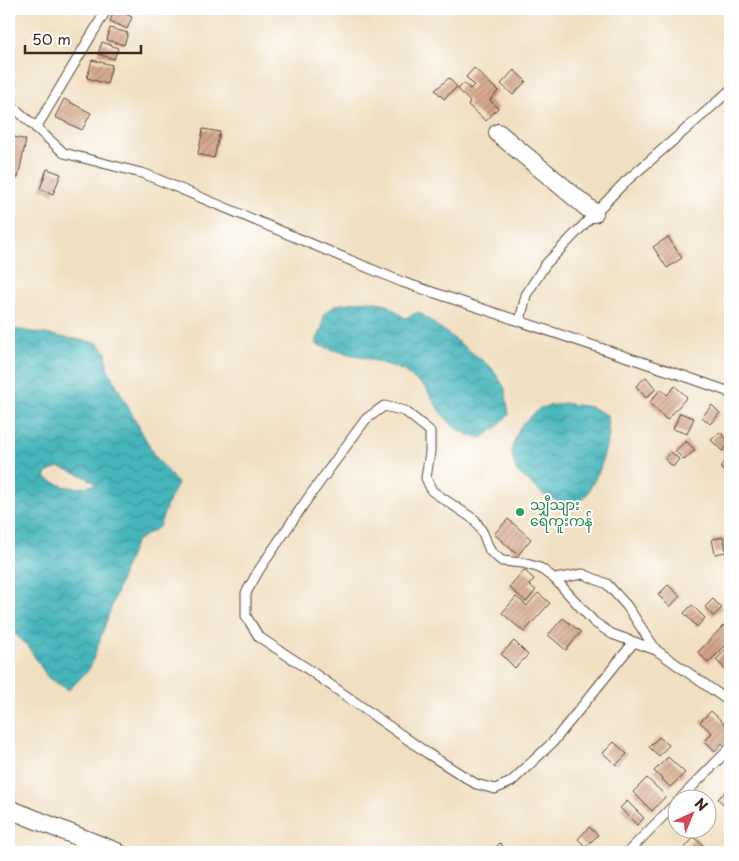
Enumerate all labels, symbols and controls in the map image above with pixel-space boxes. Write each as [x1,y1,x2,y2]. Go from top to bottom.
scale bar [25,22,141,54]
text: 50 m [32,27,71,50]
place label: သျှီသျား ရေကူးကန် [530,494,593,533]
marker: သျှီသျား ရေကူးကန် [514,506,526,518]
north arrow [666,788,716,838]
text: N [690,793,713,816]

